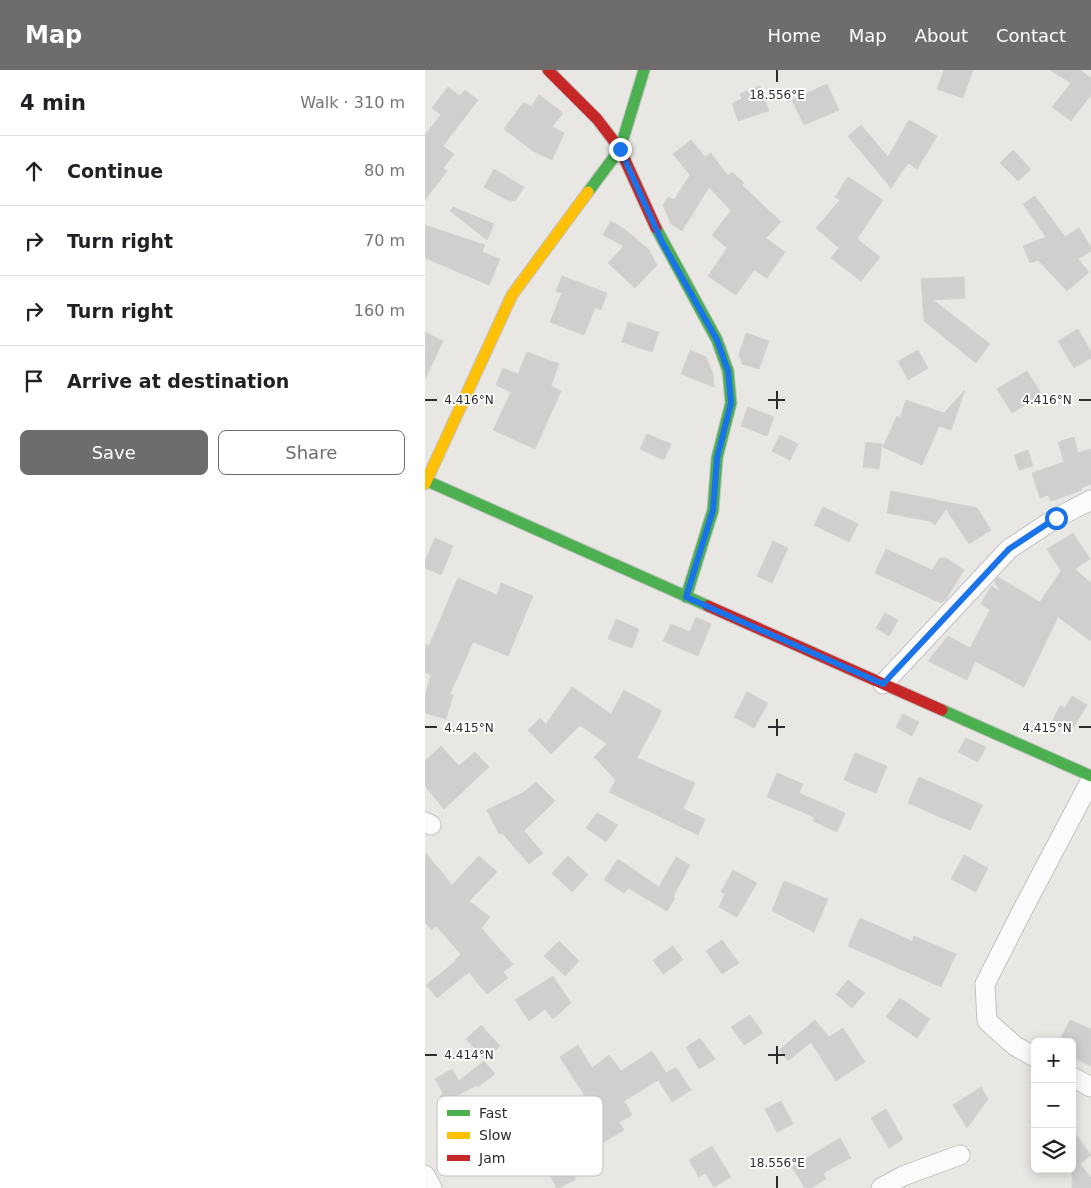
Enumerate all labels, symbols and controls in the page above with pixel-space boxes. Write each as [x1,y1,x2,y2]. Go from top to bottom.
text: Map [25,21,82,49]
text: Home [768,25,821,46]
text: Map [849,25,887,46]
text: About [915,25,968,46]
text: Contact [996,25,1066,46]
text: 18.556°E [749,88,805,102]
text: 4 min [20,91,86,115]
text: Walk · 310 m [300,93,405,112]
route end [609,138,632,161]
icon: ahead [20,157,48,185]
text: Continue [67,160,163,182]
text: 80 m [364,161,405,180]
icon: right [20,227,48,255]
text: Turn right [67,230,173,252]
text: 70 m [364,231,405,250]
icon: right [20,297,48,325]
text: Turn right [67,300,173,322]
text: 160 m [354,301,405,320]
icon: arrive [20,367,48,395]
text: Arrive at destination [67,370,289,392]
text: 4.416°N [444,393,494,407]
text: 4.416°N [1022,393,1072,407]
button: Save [20,430,208,475]
button: Share [218,430,405,475]
route start [1045,507,1068,530]
text: 4.415°N [444,721,494,735]
text: 4.415°N [1022,721,1072,735]
map controls [1031,1038,1076,1173]
button: + [1031,1038,1076,1083]
text: 4.414°N [444,1048,494,1062]
button: − [1031,1083,1076,1128]
legend [437,1096,603,1176]
text: Fast [479,1105,508,1121]
text: Slow [479,1127,512,1143]
button: layers [1031,1128,1076,1173]
text: Jam [478,1150,505,1166]
text: 18.556°E [749,1156,805,1170]

